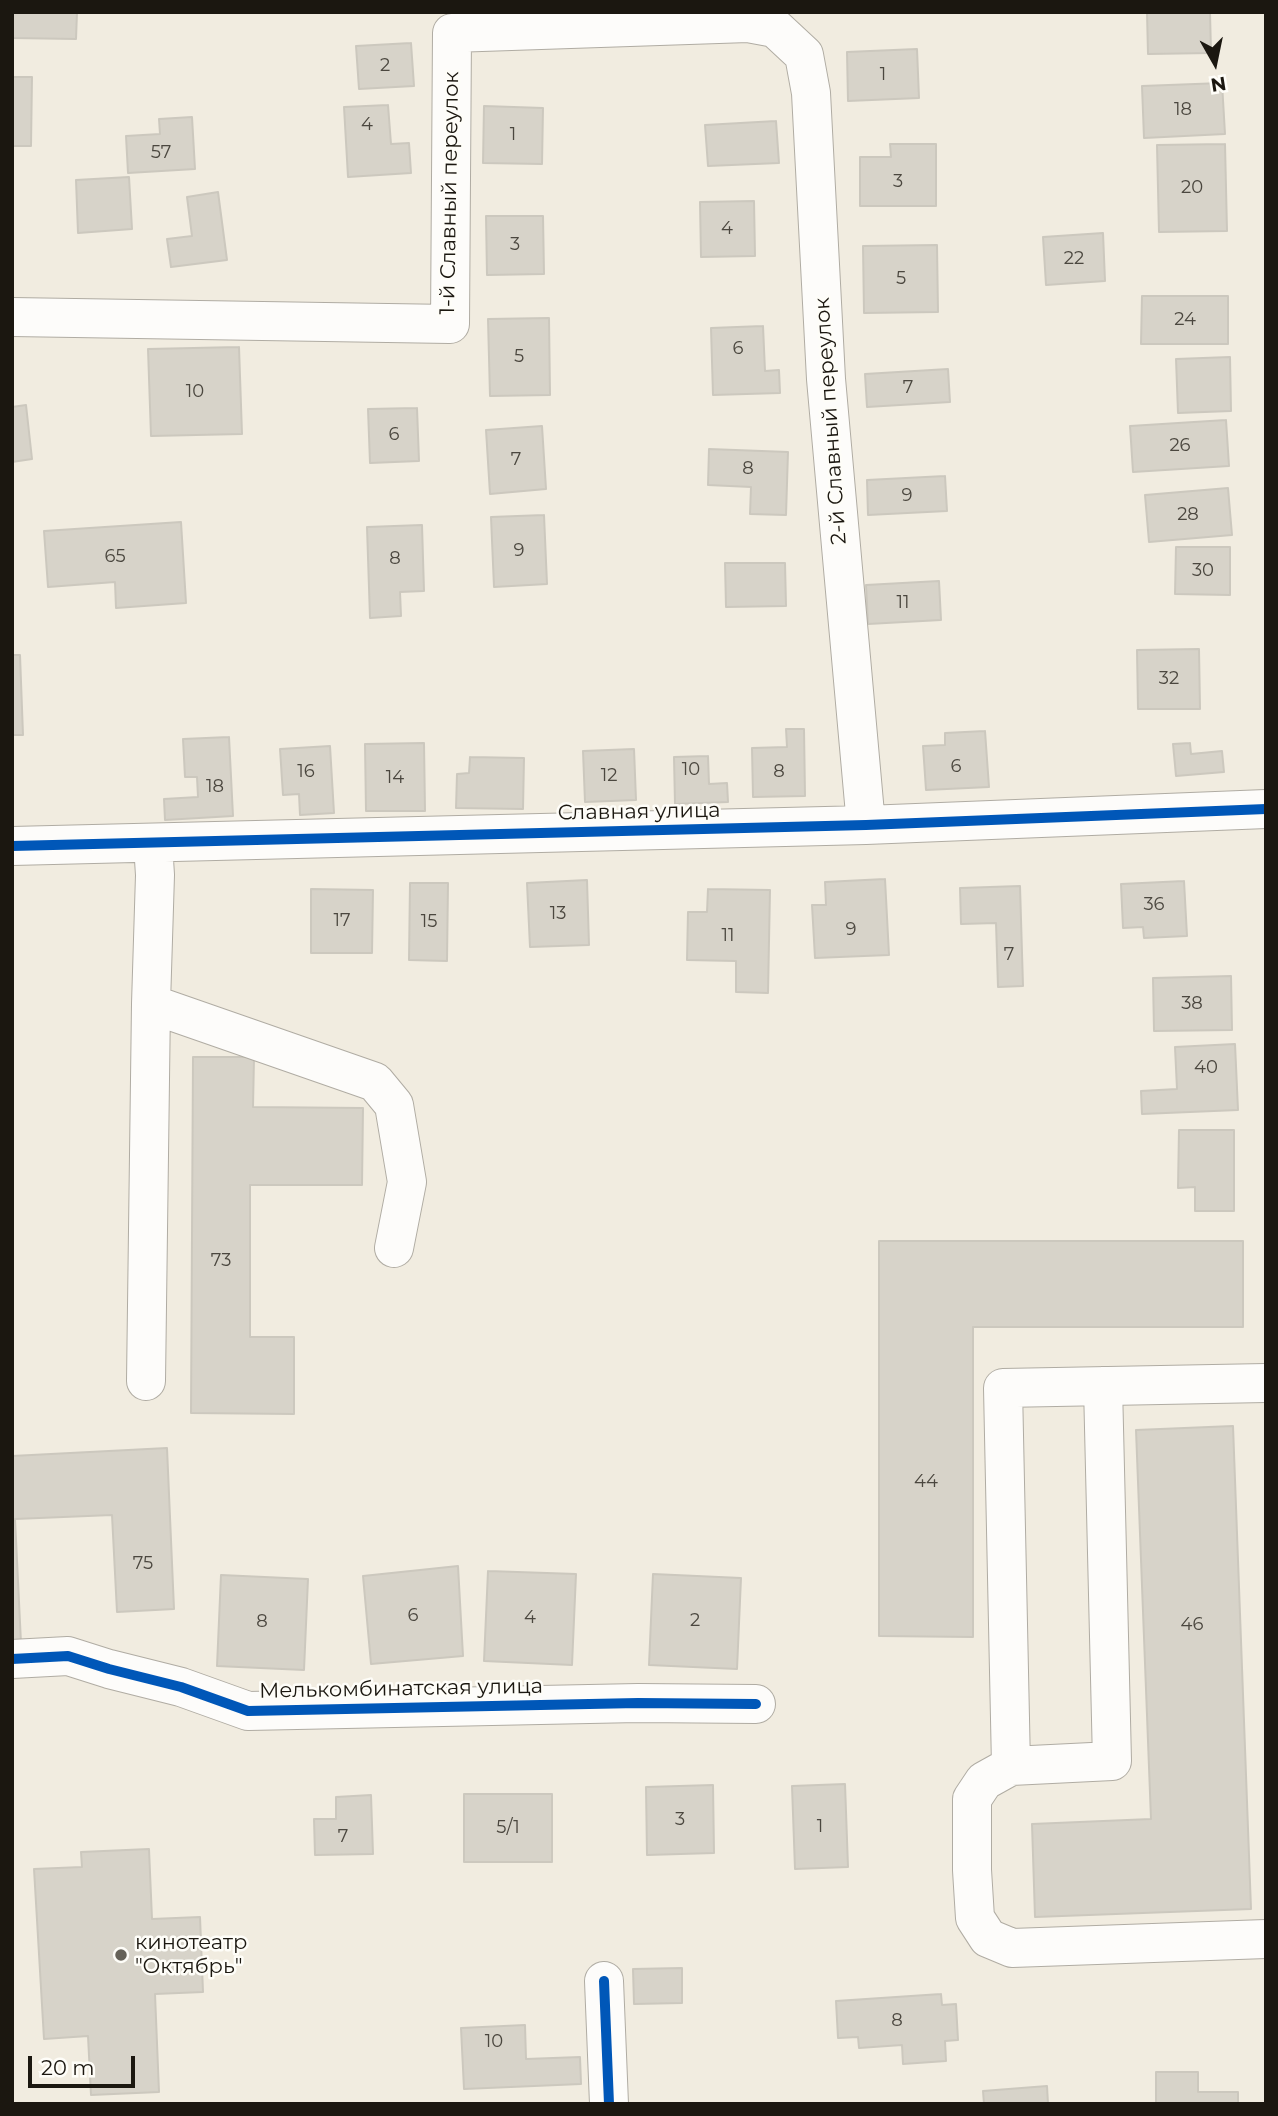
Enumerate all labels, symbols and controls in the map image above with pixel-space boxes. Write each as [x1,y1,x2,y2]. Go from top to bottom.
north arrow [1180,28,1250,98]
house number: 2 [380,55,390,77]
house number: 1 [880,64,886,86]
street label: 1-й Славный переулок [435,71,465,315]
text: N [1209,72,1228,97]
house number: 18 [1174,99,1192,121]
house number: 4 [361,114,373,136]
house number: 1 [510,124,516,146]
house number: 57 [151,142,171,164]
house number: 3 [893,171,903,193]
house number: 20 [1181,177,1203,199]
house number: 4 [721,218,733,240]
house number: 3 [510,234,520,256]
house number: 22 [1064,248,1084,270]
house number: 5 [896,268,906,290]
street label: 2-й Славный переулок [810,297,852,545]
house number: 24 [1174,309,1196,331]
house number: 6 [733,338,743,360]
house number: 5 [514,346,524,368]
house number: 7 [903,377,913,399]
house number: 10 [186,381,204,403]
house number: 6 [389,424,399,446]
house number: 26 [1169,435,1191,457]
house number: 7 [511,449,521,471]
house number: 8 [742,458,754,480]
house number: 9 [902,485,912,507]
house number: 28 [1177,504,1199,526]
house number: 9 [514,540,524,562]
house number: 65 [104,546,126,568]
house number: 8 [389,548,401,570]
house number: 30 [1192,560,1214,582]
house number: 11 [897,592,909,614]
house number: 32 [1159,668,1179,690]
house number: 6 [951,756,961,778]
house number: 10 [682,759,700,781]
house number: 16 [297,761,315,783]
house number: 8 [773,761,785,783]
house number: 12 [601,765,617,787]
house number: 14 [386,767,404,789]
house number: 18 [206,776,224,798]
street label: Славная улица [557,798,721,826]
house number: 36 [1143,894,1165,916]
house number: 13 [550,903,566,925]
house number: 17 [333,910,351,932]
house number: 15 [421,911,437,933]
house number: 9 [846,919,856,941]
house number: 11 [722,925,734,947]
house number: 7 [1004,944,1014,966]
house number: 38 [1181,993,1203,1015]
house number: 40 [1194,1057,1218,1079]
house number: 73 [211,1250,231,1272]
house number: 44 [914,1471,938,1493]
house number: 75 [133,1553,153,1575]
house number: 6 [408,1605,418,1627]
house number: 4 [524,1607,536,1629]
house number: 2 [690,1610,700,1632]
house number: 8 [256,1611,268,1633]
house number: 46 [1181,1614,1203,1636]
street label: Мелькомбинатская улица [259,1674,543,1704]
house number: 3 [675,1809,685,1831]
house number: 1 [817,1816,823,1838]
house number: 5/1 [496,1817,520,1839]
house number: 7 [338,1826,348,1848]
place label: кинотеатр "Октябрь" [135,1930,247,1980]
marker: кинотеатр "Октябрь" [113,1947,129,1963]
house number: 8 [891,2010,903,2032]
house number: 10 [485,2031,503,2053]
scale bar [32,2042,138,2086]
text: 20 m [41,2055,95,2080]

